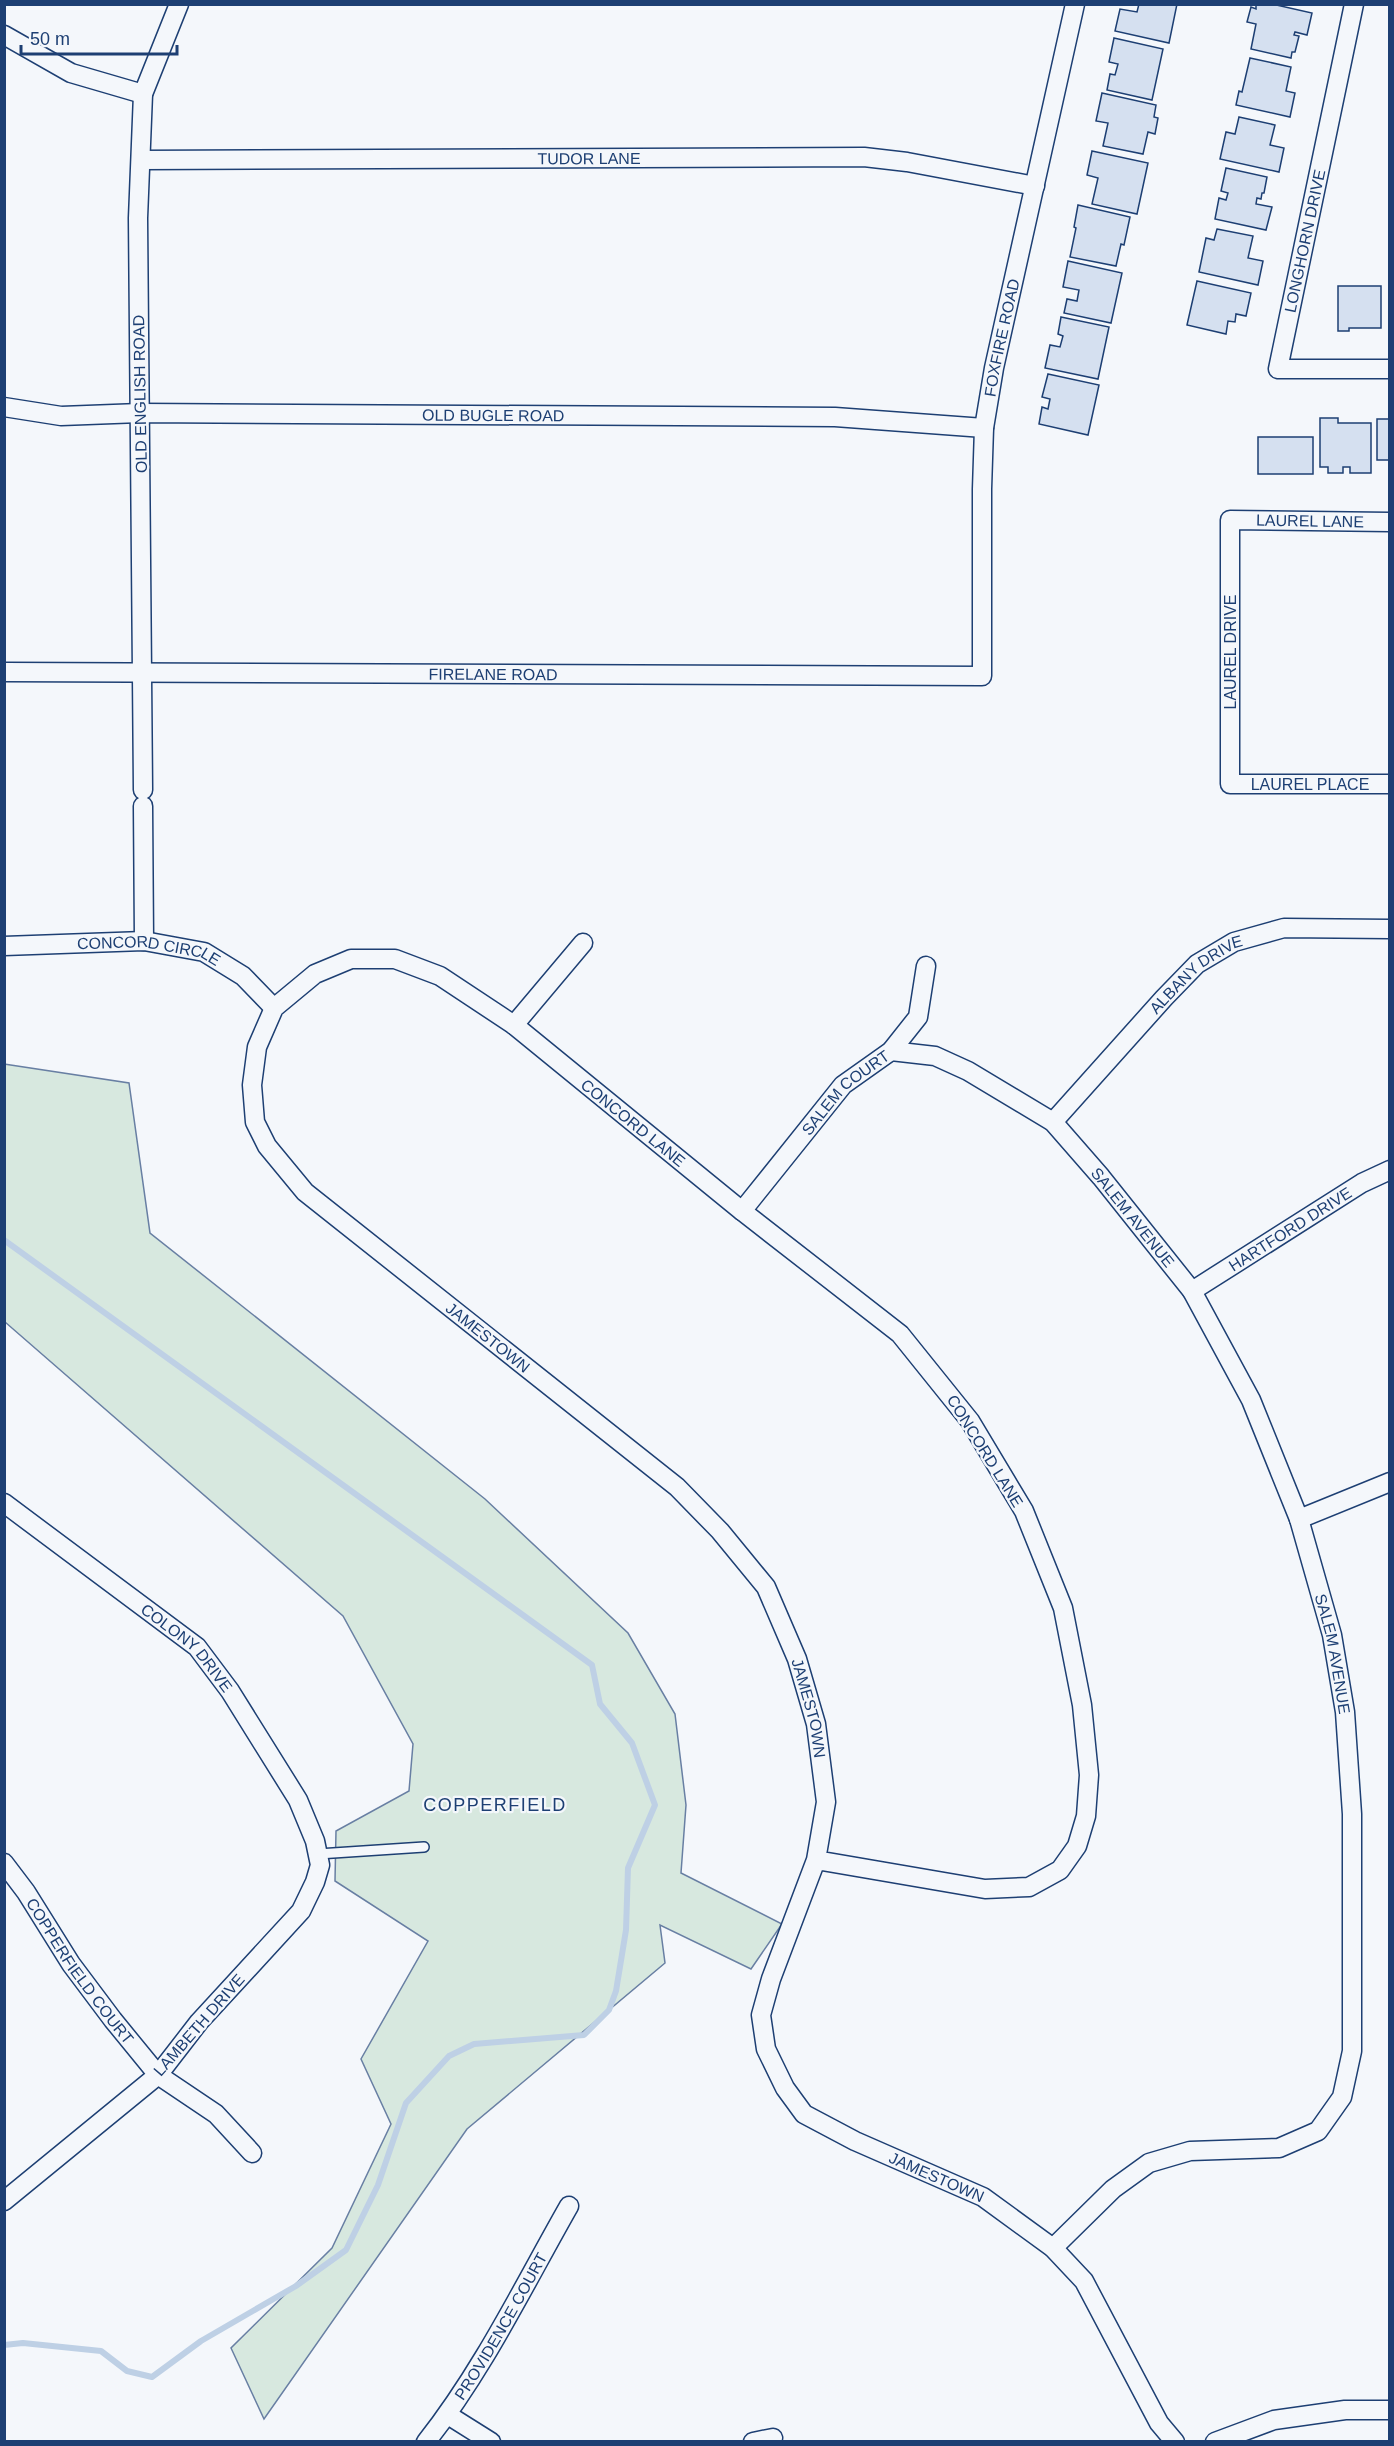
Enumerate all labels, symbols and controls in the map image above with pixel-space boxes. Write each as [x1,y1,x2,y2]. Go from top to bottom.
scale bar [21,18,177,56]
text: 50 m [30,29,70,49]
street label: TUDOR LANE [537,149,641,167]
street label: LONGHORN DRIVE [1282,168,1328,314]
street label: FOXFIRE ROAD [981,277,1022,398]
street label: OLD ENGLISH ROAD [130,315,150,473]
street label: OLD BUGLE ROAD [422,406,564,424]
street label: LAUREL LANE [1256,512,1364,530]
street label: LAUREL DRIVE [1222,595,1239,710]
street label: FIRELANE ROAD [428,665,558,683]
street label: LAUREL PLACE [1251,776,1369,793]
street label: CONCORD CIRCLE [77,932,224,969]
street label: ALBANY DRIVE [1146,932,1244,1017]
street label: SALEM COURT [798,1047,892,1138]
street label: CONCORD LANE [578,1076,688,1170]
street label: SALEM AVENUE [1088,1164,1178,1270]
street label: HARTFORD DRIVE [1225,1184,1354,1274]
street label: JAMESTOWN [443,1299,533,1376]
street label: CONCORD LANE [944,1392,1026,1510]
street label: SALEM AVENUE [1312,1592,1354,1715]
street label: COLONY DRIVE [138,1600,236,1695]
street label: JAMESTOWN [789,1656,829,1759]
district label: COPPERFIELD [423,1795,567,1815]
street label: COPPERFIELD COURT [23,1895,137,2047]
street label: LAMBETH DRIVE [150,1971,248,2079]
street label: JAMESTOWN [887,2149,987,2205]
street label: PROVIDENCE COURT [451,2250,550,2403]

